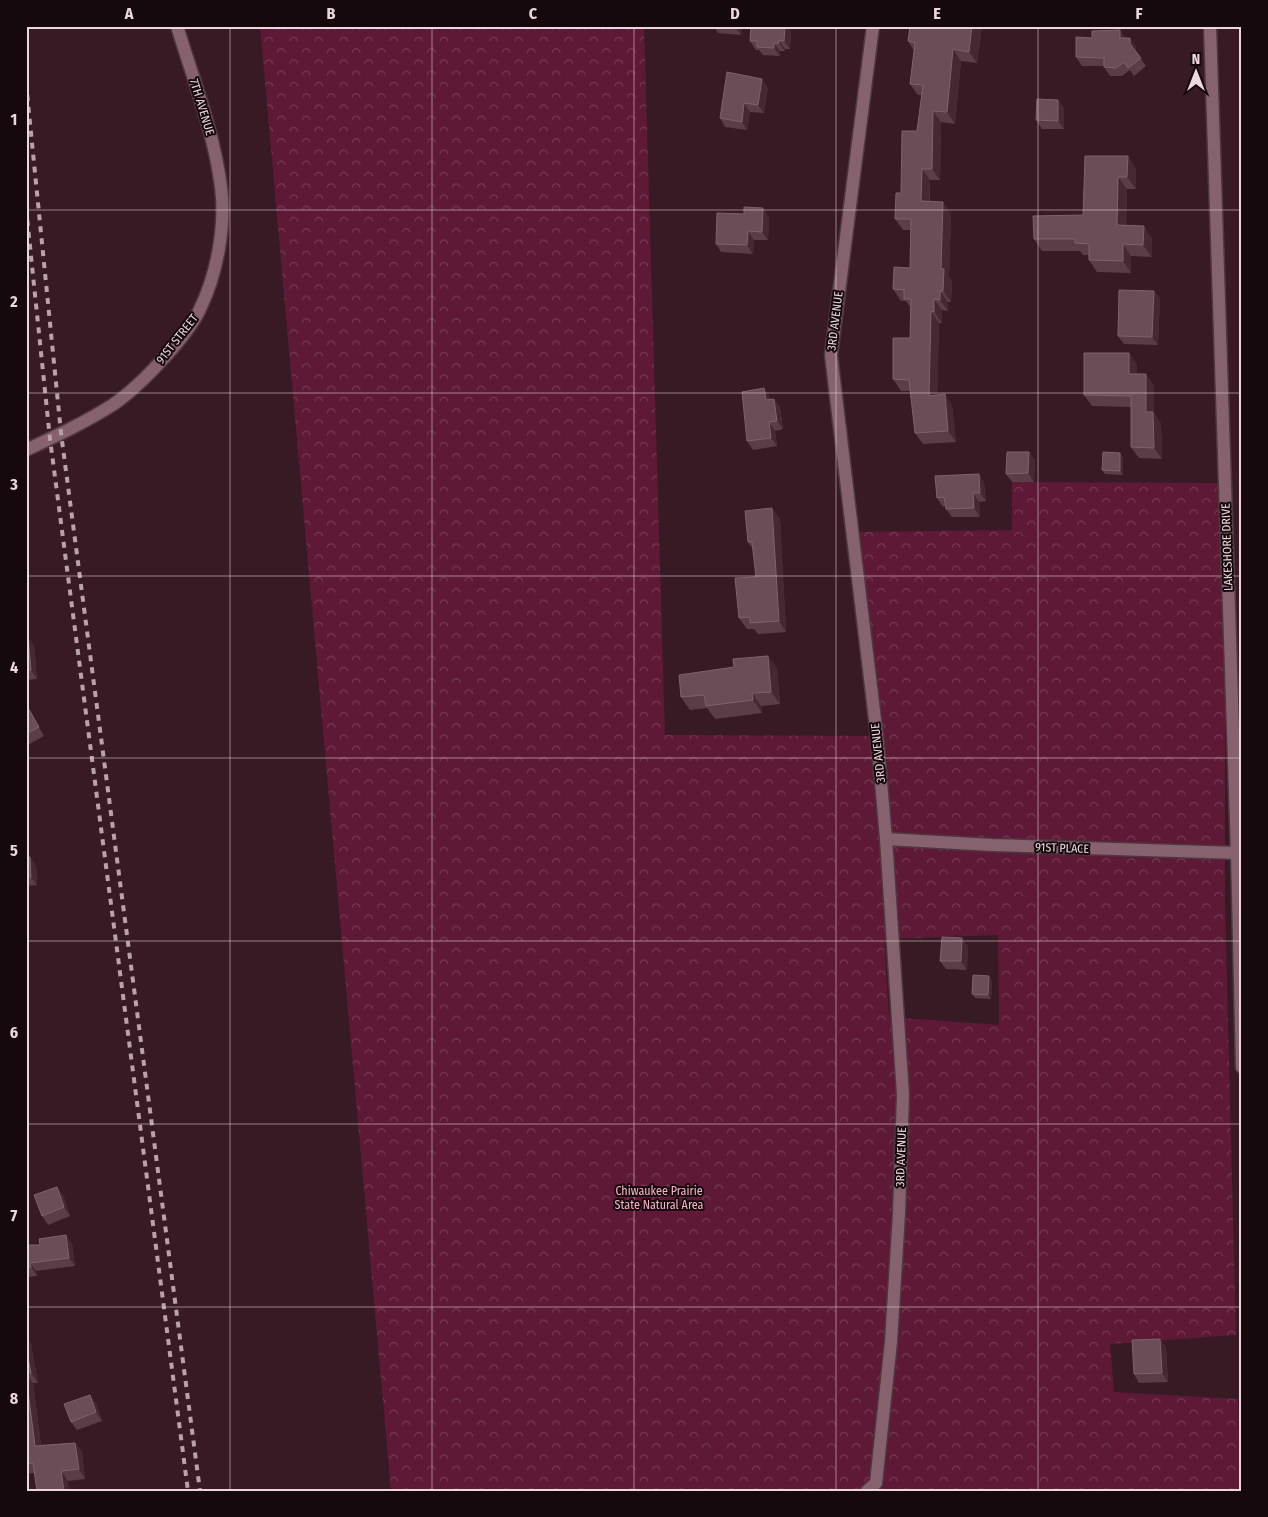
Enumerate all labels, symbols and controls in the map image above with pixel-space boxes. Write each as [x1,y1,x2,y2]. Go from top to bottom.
text: A [124,4,134,23]
text: B [327,4,336,23]
text: C [529,4,538,23]
text: D [730,4,740,23]
text: E [933,4,941,23]
text: F [1135,4,1143,23]
north arrow [1170,48,1220,98]
text: N [1192,51,1200,68]
street label: 7TH AVENUE [187,77,217,137]
text: 1 [11,110,17,129]
street label: 3RD AVENUE [824,290,846,351]
text: 2 [9,292,18,311]
street label: 91ST STREET [153,311,201,367]
text: 3 [9,475,18,494]
street label: LAKESHORE DRIVE [1218,503,1236,591]
text: 4 [10,658,18,677]
street label: 3RD AVENUE [868,722,888,783]
street label: 91ST PLACE [1035,840,1090,856]
text: 5 [10,841,18,860]
text: 6 [10,1023,18,1042]
street label: 3RD AVENUE [893,1127,909,1187]
park label: Chiwaukee Prairie State Natural Area [615,1184,704,1212]
text: 7 [11,1206,18,1225]
text: 8 [10,1389,19,1408]

